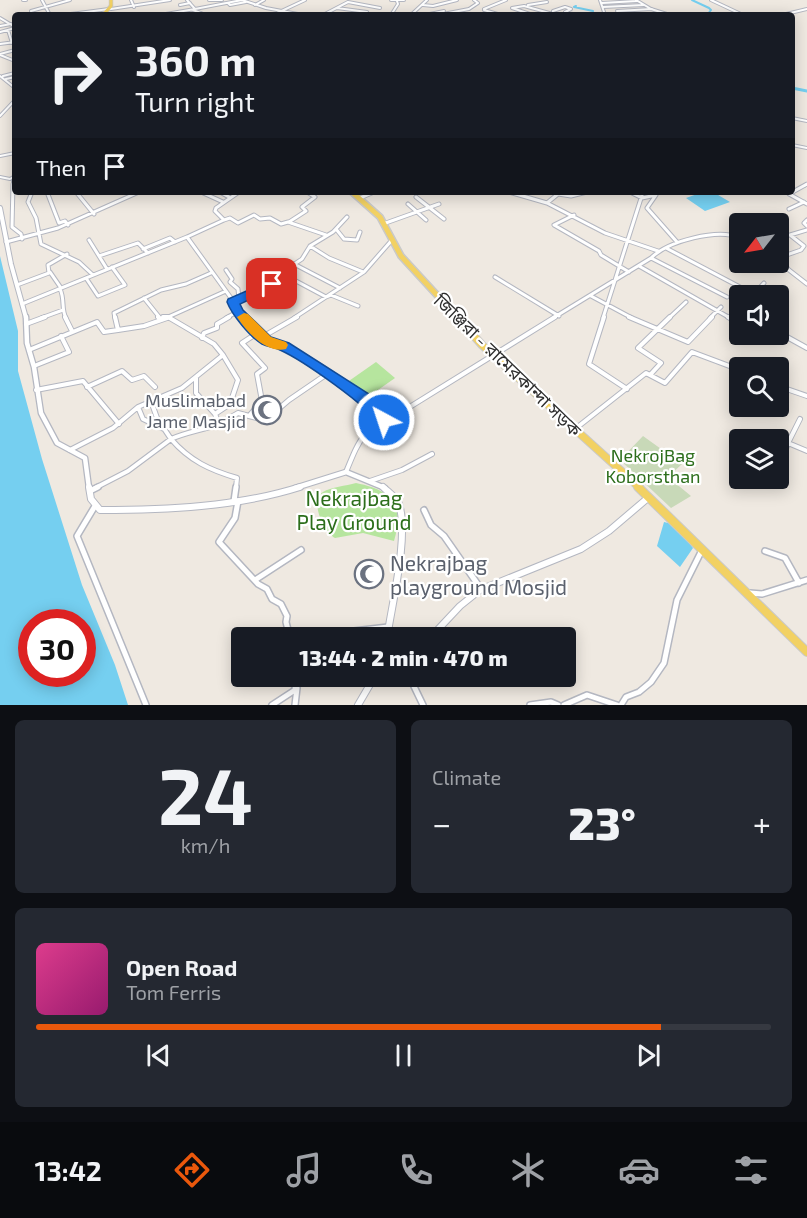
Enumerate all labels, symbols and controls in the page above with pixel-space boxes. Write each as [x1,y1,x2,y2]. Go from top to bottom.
text: 360 m [135,34,256,84]
icon: right [36,36,114,114]
text: Turn right [135,85,255,117]
icon: arrive [98,150,131,183]
text: Then [36,154,86,180]
north arrow [729,213,789,273]
map controls [729,213,789,489]
pin [246,258,297,309]
icon: arrive [255,267,288,300]
button: sound [729,285,789,345]
street label: জিঞ্জিরা - রামেরকান্দা সড়ক [429,288,587,441]
button: search [729,357,789,417]
position arrow [352,388,416,452]
place label: Muslimabad Jame Masjid [145,389,246,432]
mosque icon: Muslimabad Jame Masjid [251,394,283,426]
button: layers [729,429,789,489]
park label: NekrojBag Koborsthan [605,444,701,487]
park label: Nekrajbag Play Ground [297,485,411,534]
place label: Nekrajbag playground Mosjid [390,550,567,600]
mosque icon: Nekrajbag playground Mosjid [353,558,385,590]
speed limit sign: 30 [18,609,96,687]
text: 13:44 · 2 min · 470 m [299,644,508,670]
text: 24 [158,747,253,841]
text: Climate [432,765,501,789]
text: 23° [568,795,636,849]
text: − [432,803,451,843]
text: + [753,803,771,843]
text: km/h [181,833,230,857]
text: Open Road [126,954,238,980]
text: Tom Ferris [126,980,221,1004]
icon: previous [142,1039,175,1072]
icon: pause [387,1039,420,1072]
icon: next [632,1039,665,1072]
icon: directions [171,1149,213,1191]
icon: music [283,1149,325,1191]
icon: phone [395,1149,437,1191]
icon: climate [507,1149,549,1191]
icon: car [618,1149,660,1191]
icon: filters [730,1149,772,1191]
text: 13:42 [35,1154,102,1186]

